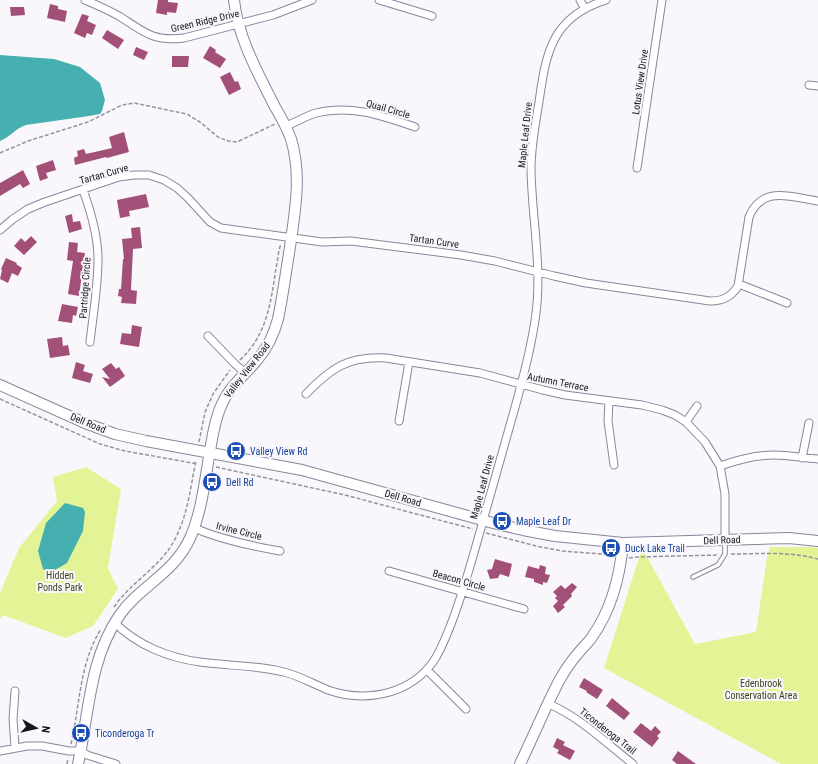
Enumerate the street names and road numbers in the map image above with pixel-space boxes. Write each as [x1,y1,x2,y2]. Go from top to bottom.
street label: Green Ridge Drive [170,8,241,34]
street label: Lotus View Drive [630,48,650,115]
street label: Quail Circle [365,98,411,121]
street label: Maple Leaf Drive [516,101,534,168]
street label: Tartan Curve [78,162,130,186]
street label: Tartan Curve [408,232,460,250]
street label: Partridge Circle [77,257,93,319]
street label: Valley View Road [222,340,272,400]
street label: Autumn Terrace [526,371,590,393]
street label: Dell Road [69,411,107,435]
street label: Maple Leaf Drive [468,453,496,520]
street label: Dell Road [384,488,423,508]
street label: Irvine Circle [215,520,263,542]
street label: Dell Road [703,534,741,546]
street label: Beacon Circle [431,567,487,593]
street label: Ticonderoga Trail [578,706,638,756]

